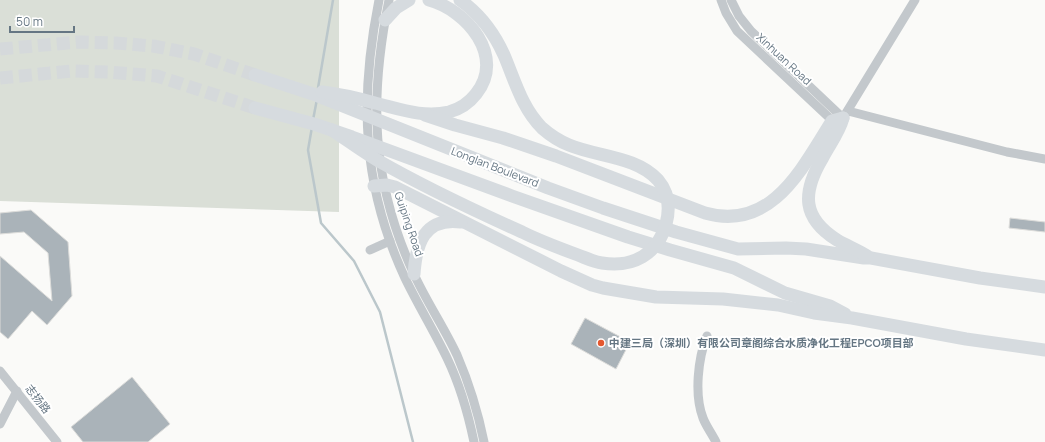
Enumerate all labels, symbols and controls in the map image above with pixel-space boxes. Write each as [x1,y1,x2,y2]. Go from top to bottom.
scale bar [10,8,74,34]
text: 50 m [16,13,43,30]
street label: Xinhuan Road [754,29,815,88]
street label: Longlan Boulevard [449,143,541,190]
street label: Guiping Road [391,190,428,258]
place label: 中建三局（深圳）有限公司章阁综合水质净化工程EPCO项目部 [609,335,914,350]
marker: 中建三局（深圳）有限公司章阁综合水质净化工程EPCO项目部 [596,338,606,348]
street label: 志扬路 [22,381,54,416]

